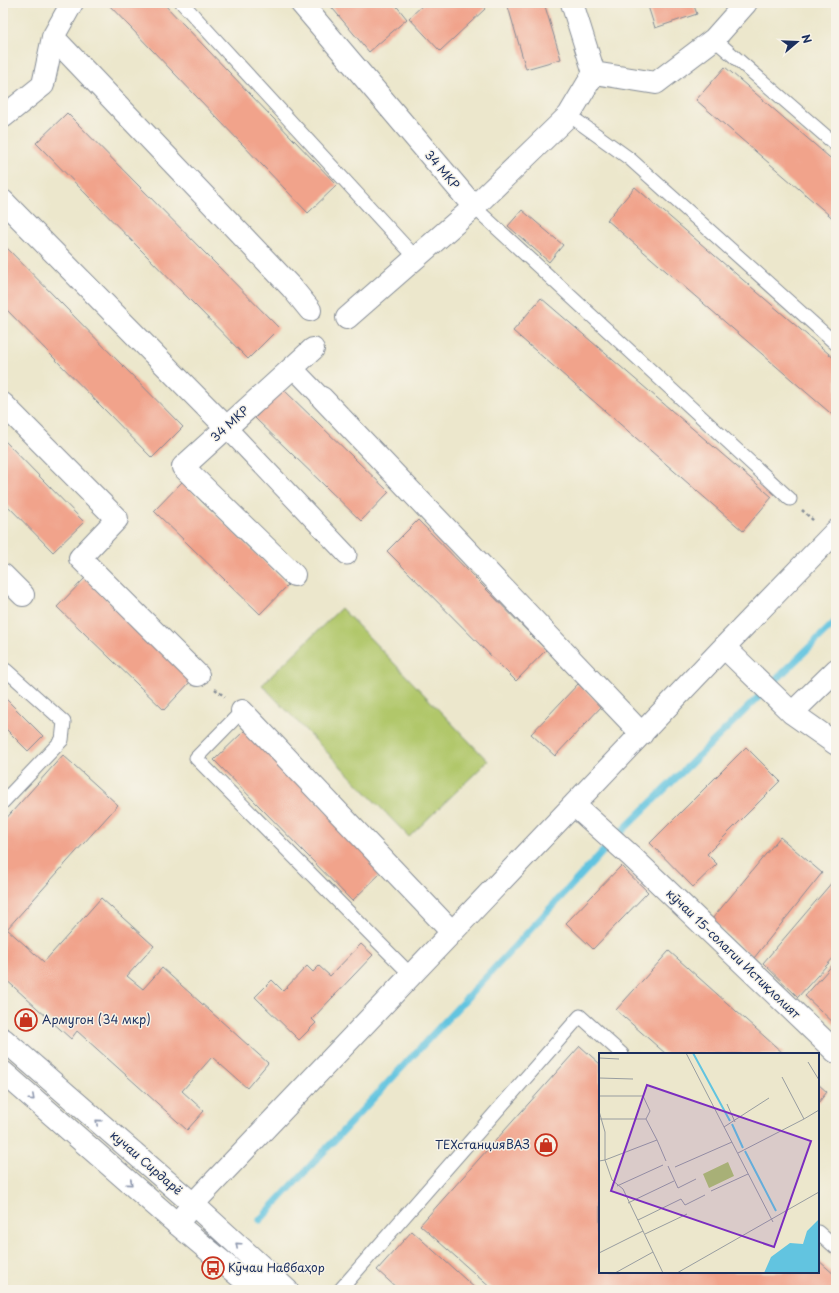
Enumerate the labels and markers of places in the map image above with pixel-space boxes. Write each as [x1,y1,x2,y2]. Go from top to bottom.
shop icon: Армугон (34 мкр) [13,1007,39,1033]
place label: Армугон (34 мкр) [42,1010,151,1028]
shop icon: ТЕХстанцияВАЗ [533,1132,559,1158]
place label: ТЕХстанцияВАЗ [435,1135,530,1153]
bus stop icon: Кӯчаи Навбаҳор [200,1255,226,1281]
place label: Кӯчаи Навбаҳор [228,1258,325,1276]

